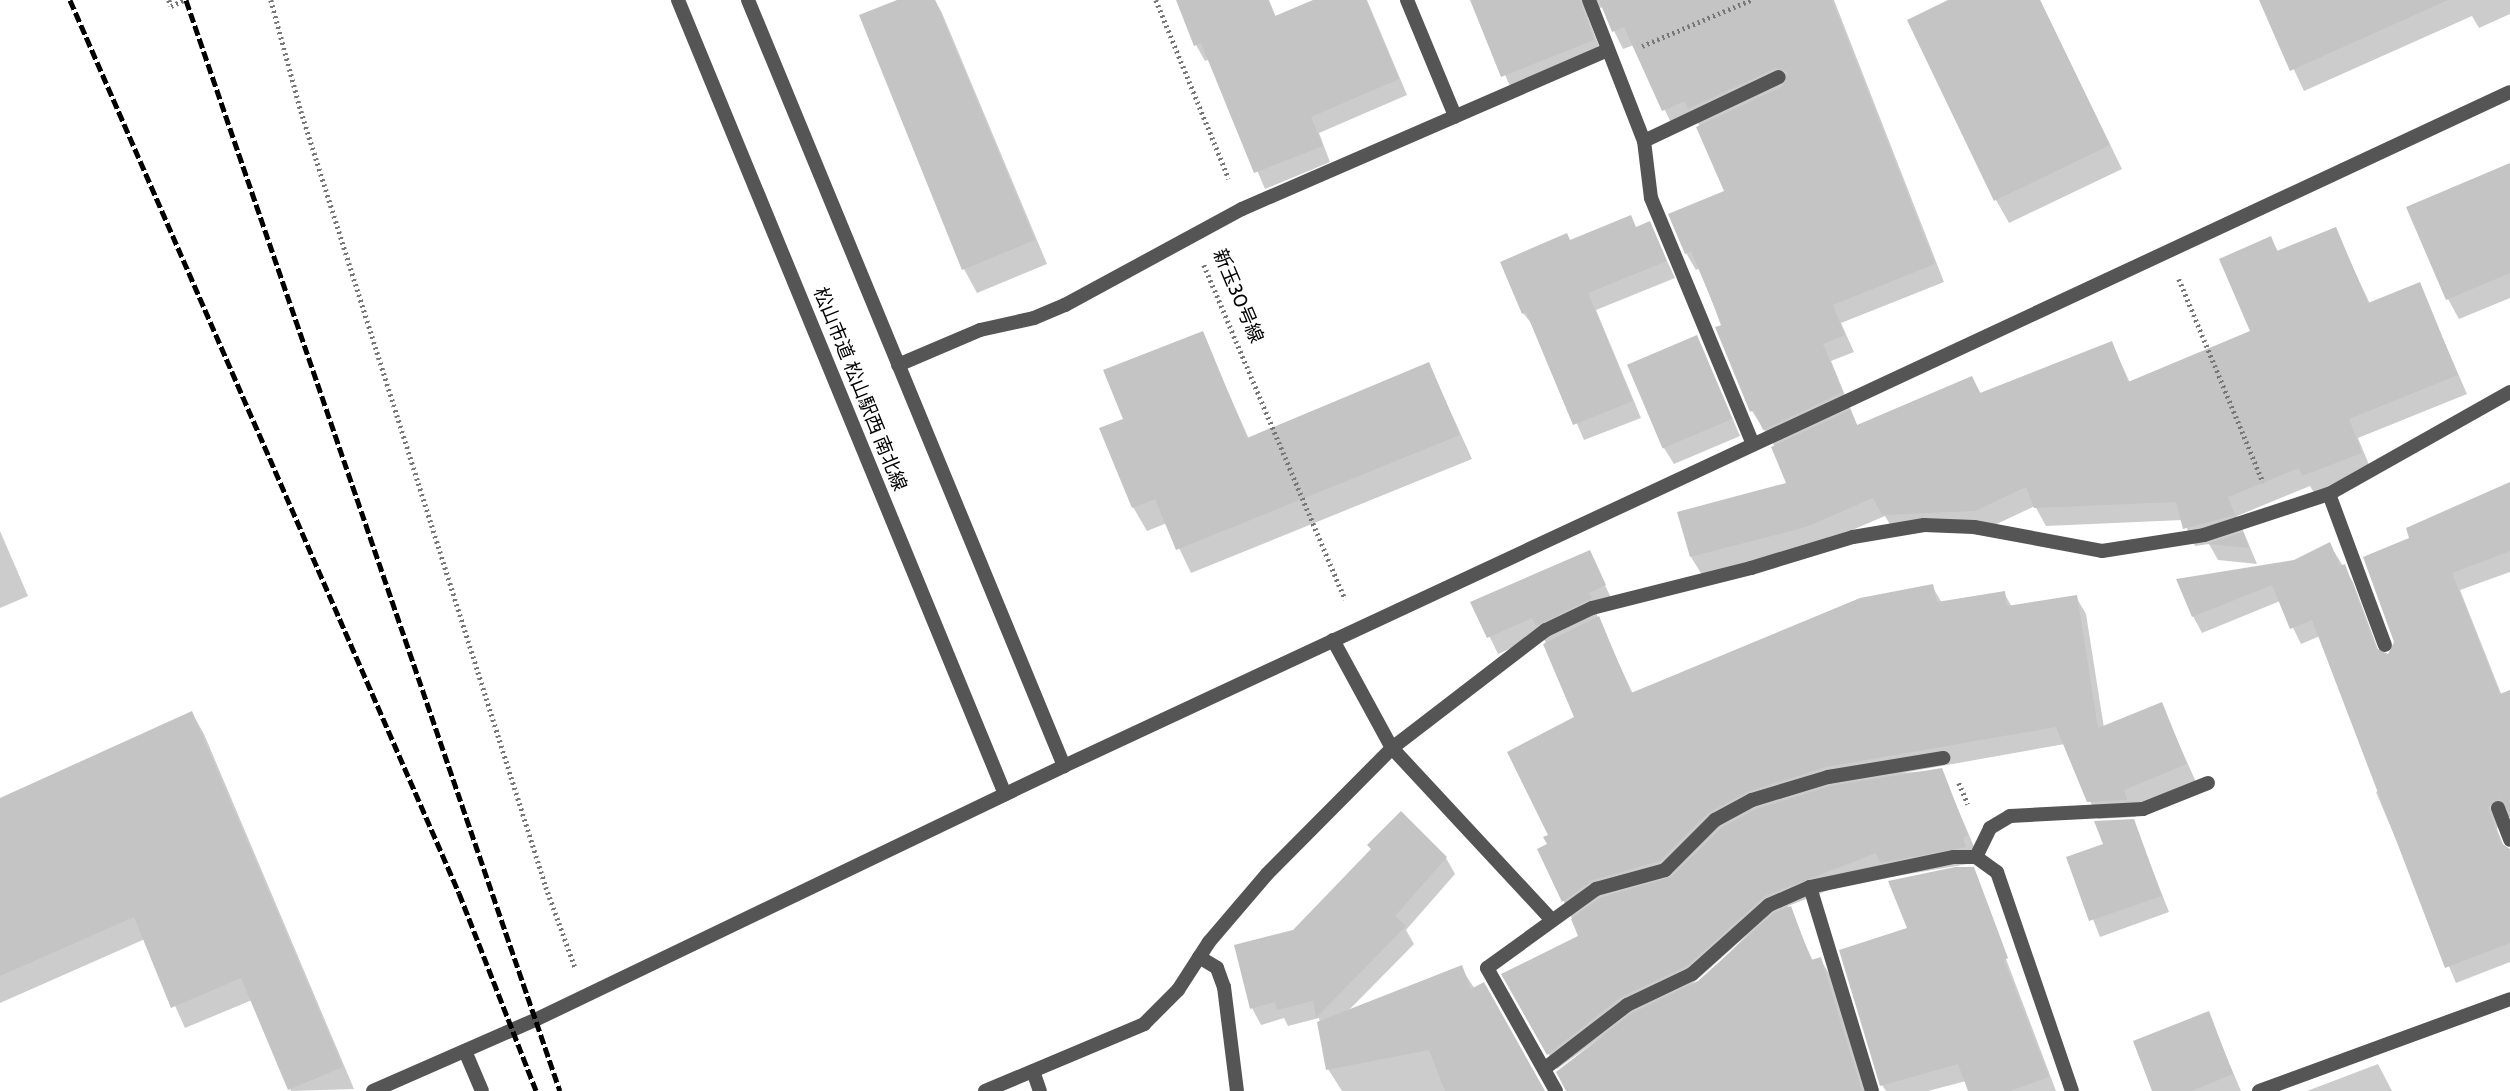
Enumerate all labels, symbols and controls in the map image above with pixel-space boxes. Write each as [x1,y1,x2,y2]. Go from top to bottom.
street label: 新玉30号線 [1208,246,1268,346]
street label: 松山市道 松山駅西 南北線 [809,284,911,494]

